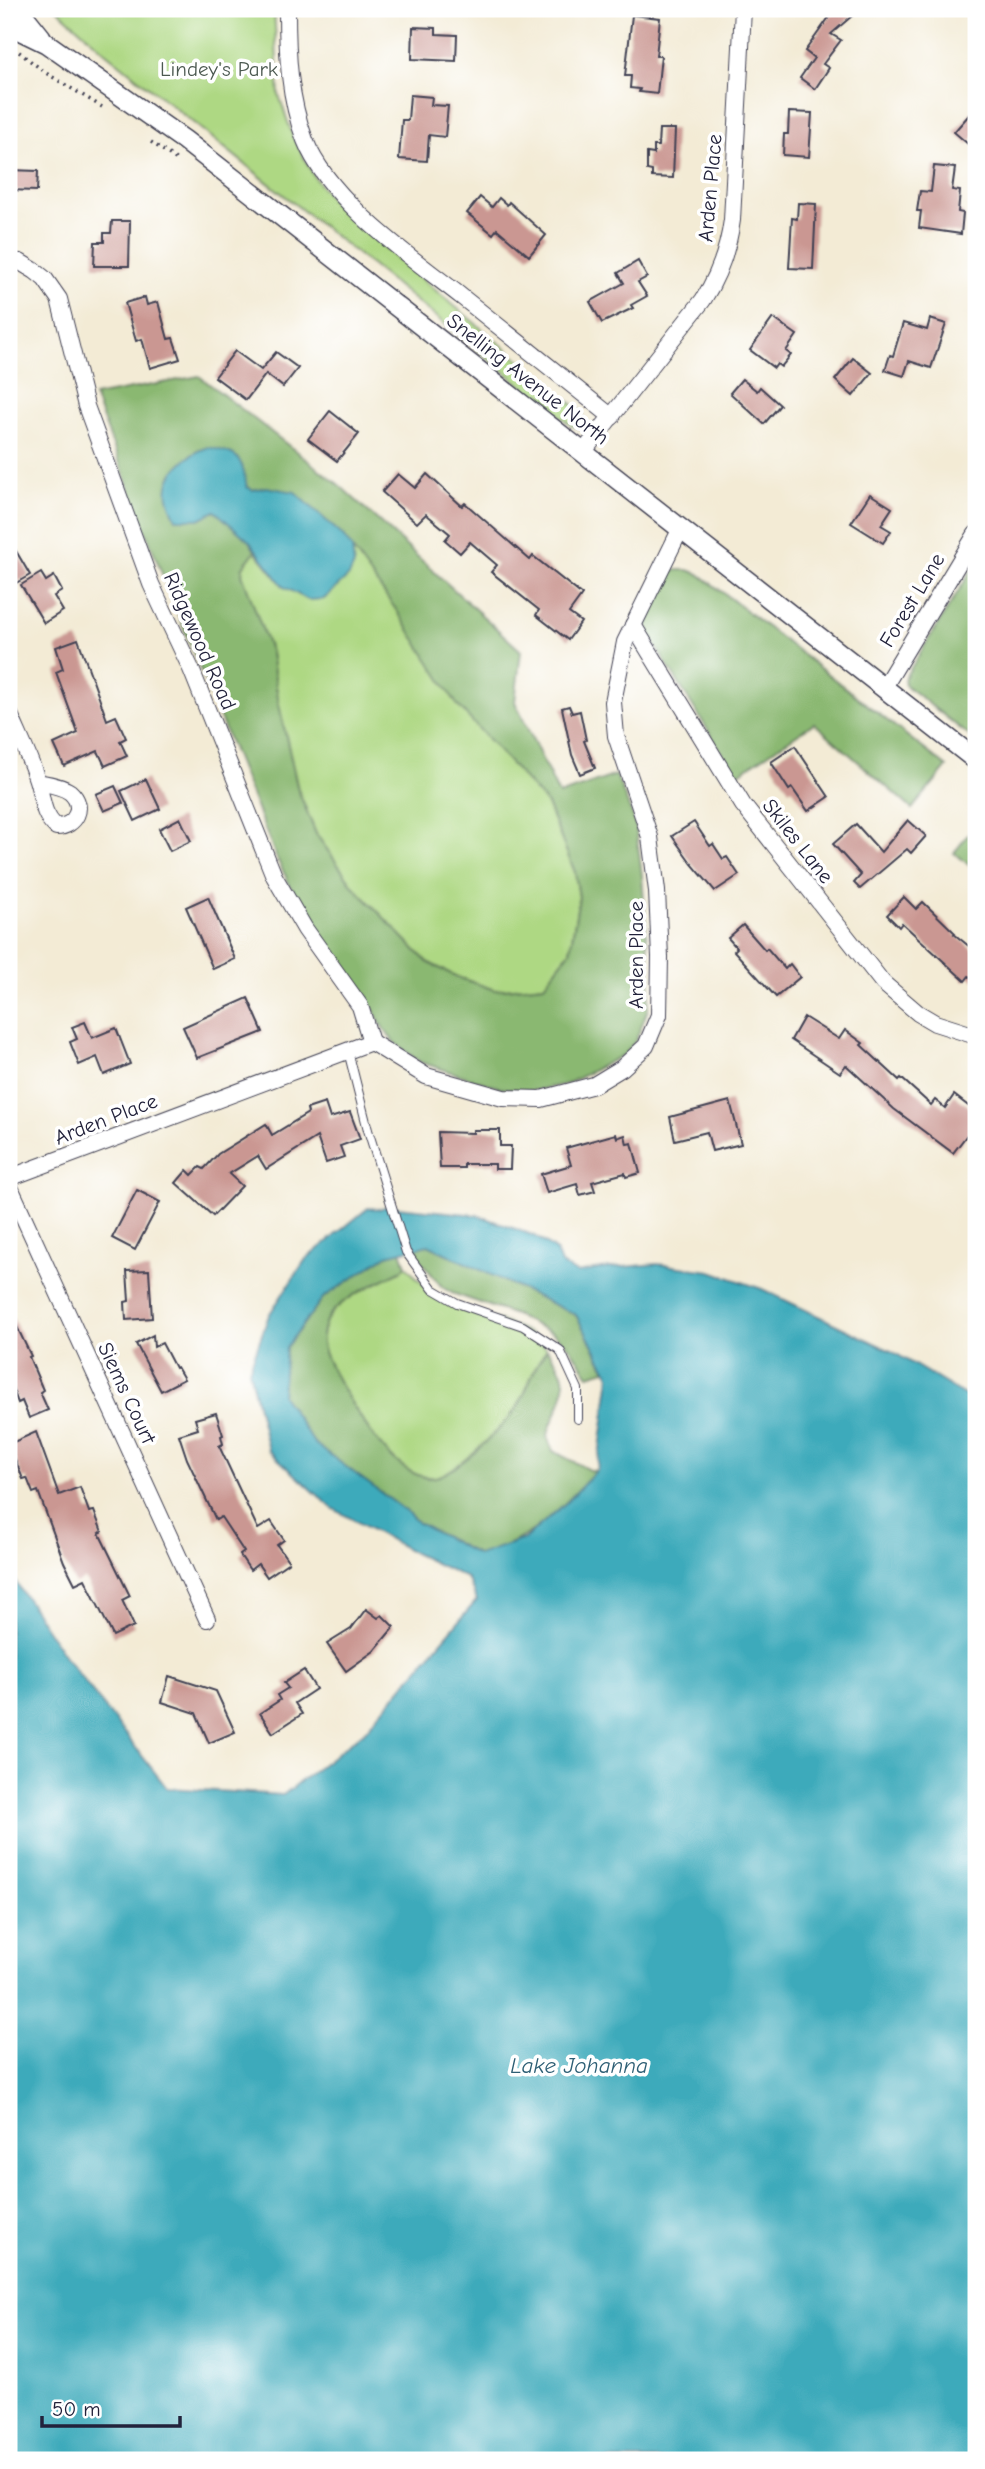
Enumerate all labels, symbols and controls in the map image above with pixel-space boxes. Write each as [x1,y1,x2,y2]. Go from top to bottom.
park label: Lindey's Park [160,57,278,81]
street label: Arden Place [693,133,727,243]
street label: Snelling Avenue North [442,308,614,450]
street label: Forest Lane [875,549,949,651]
street label: Ridgewood Road [159,569,241,713]
street label: Skiles Lane [758,794,838,888]
street label: Arden Place [624,901,648,1009]
street label: Arden Place [51,1088,161,1150]
street label: Siems Court [93,1338,161,1448]
water label: Lake Johanna [510,2052,648,2079]
scale bar [42,2385,180,2429]
text: 50 m [52,2397,101,2421]

